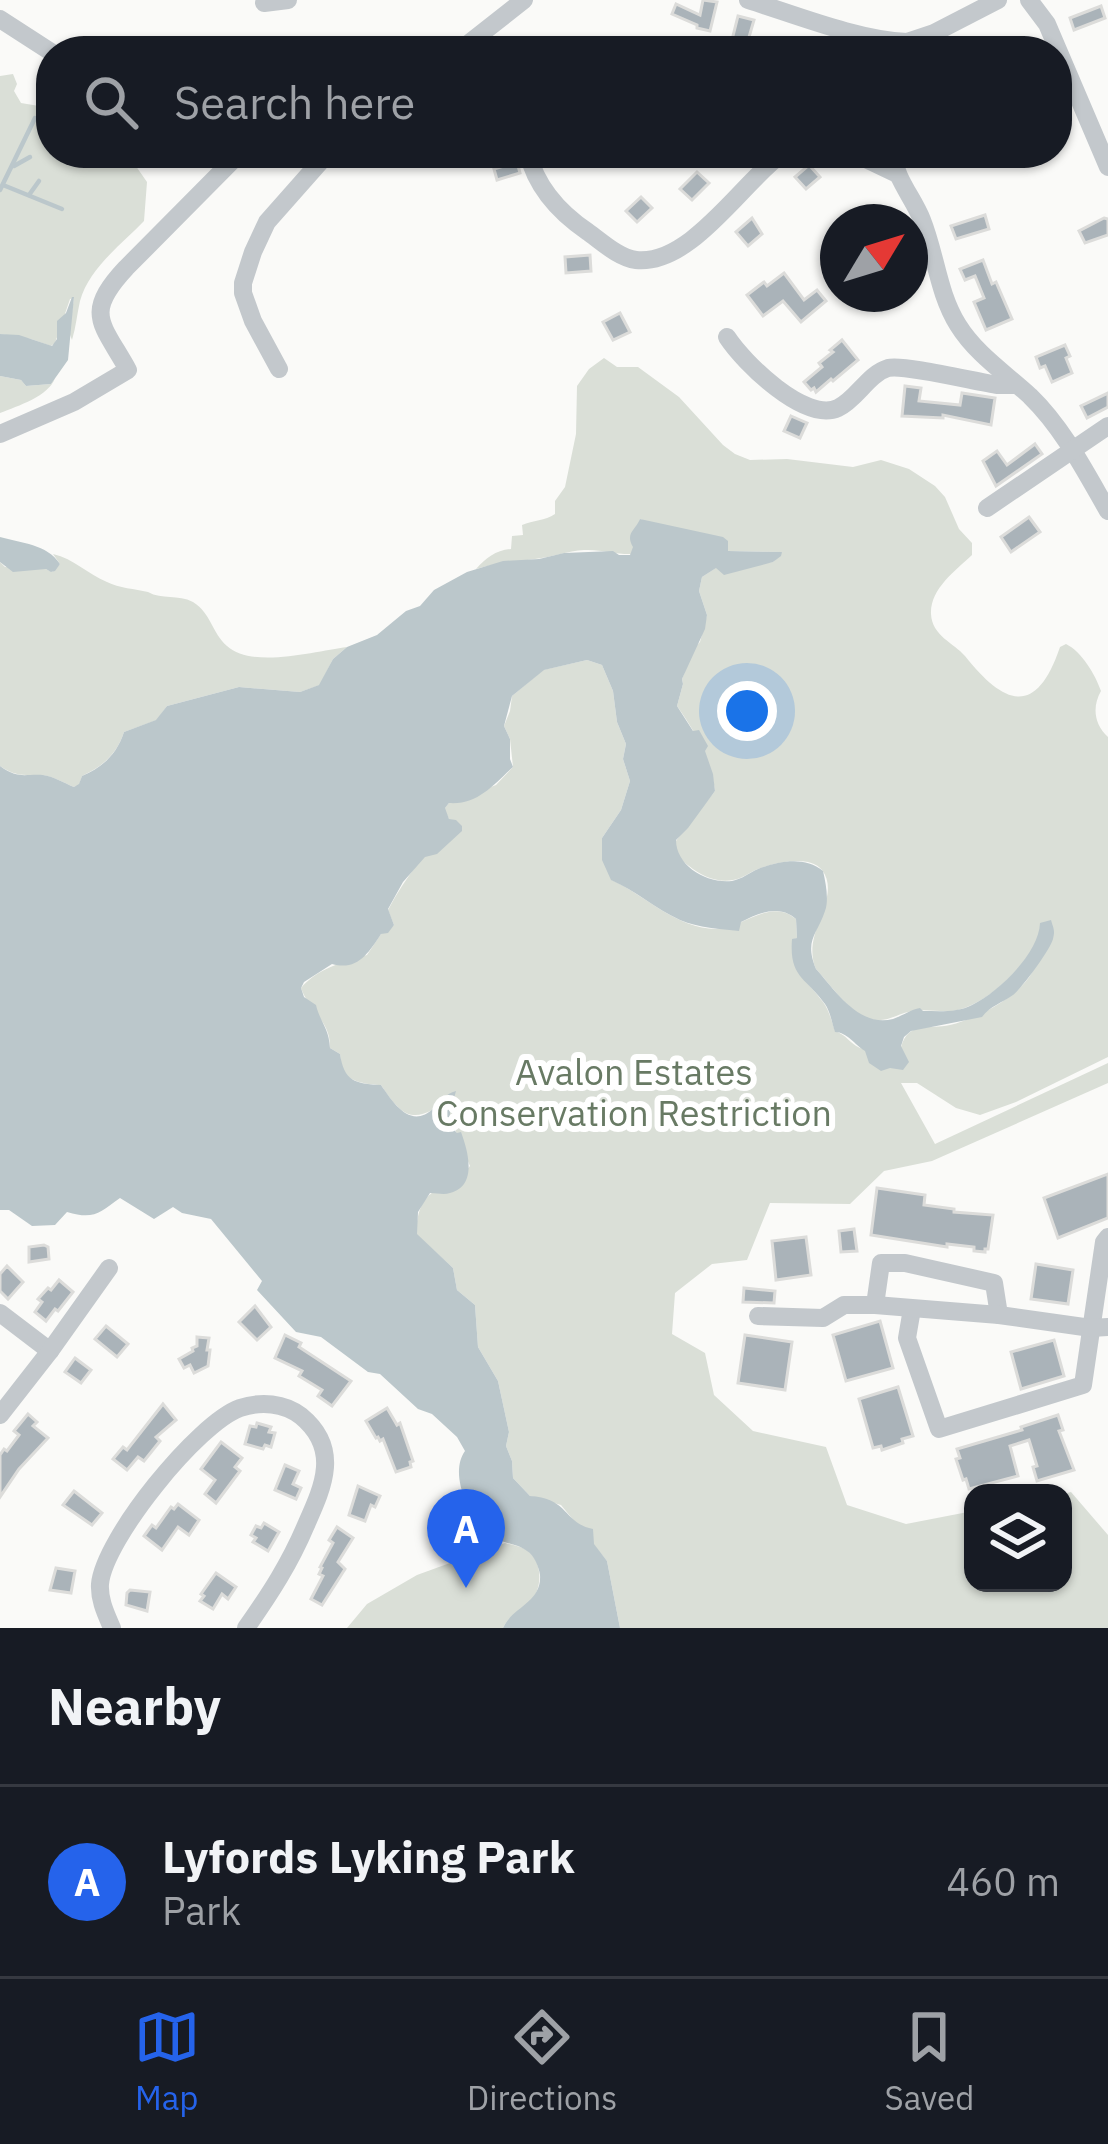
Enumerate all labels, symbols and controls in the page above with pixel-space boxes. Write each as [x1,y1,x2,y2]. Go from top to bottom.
search box [36,36,1072,168]
icon: search [78,69,144,135]
text: Search here [174,73,415,131]
north arrow [820,204,928,312]
your location [717,681,777,741]
park label: Avalon Estates Conservation Restriction [436,1048,832,1136]
map controls [964,1484,1072,1592]
button: layers [964,1484,1072,1592]
pin: A [427,1489,505,1588]
text: Nearby [48,1673,221,1739]
text: Lyfords Lyking Park [162,1827,575,1885]
text: A [74,1856,100,1907]
text: 460 m [947,1856,1060,1907]
text: Park [162,1885,241,1936]
tab: Map [134,2004,200,2119]
tab: Directions [467,2004,617,2119]
tab: Saved [885,2004,974,2119]

